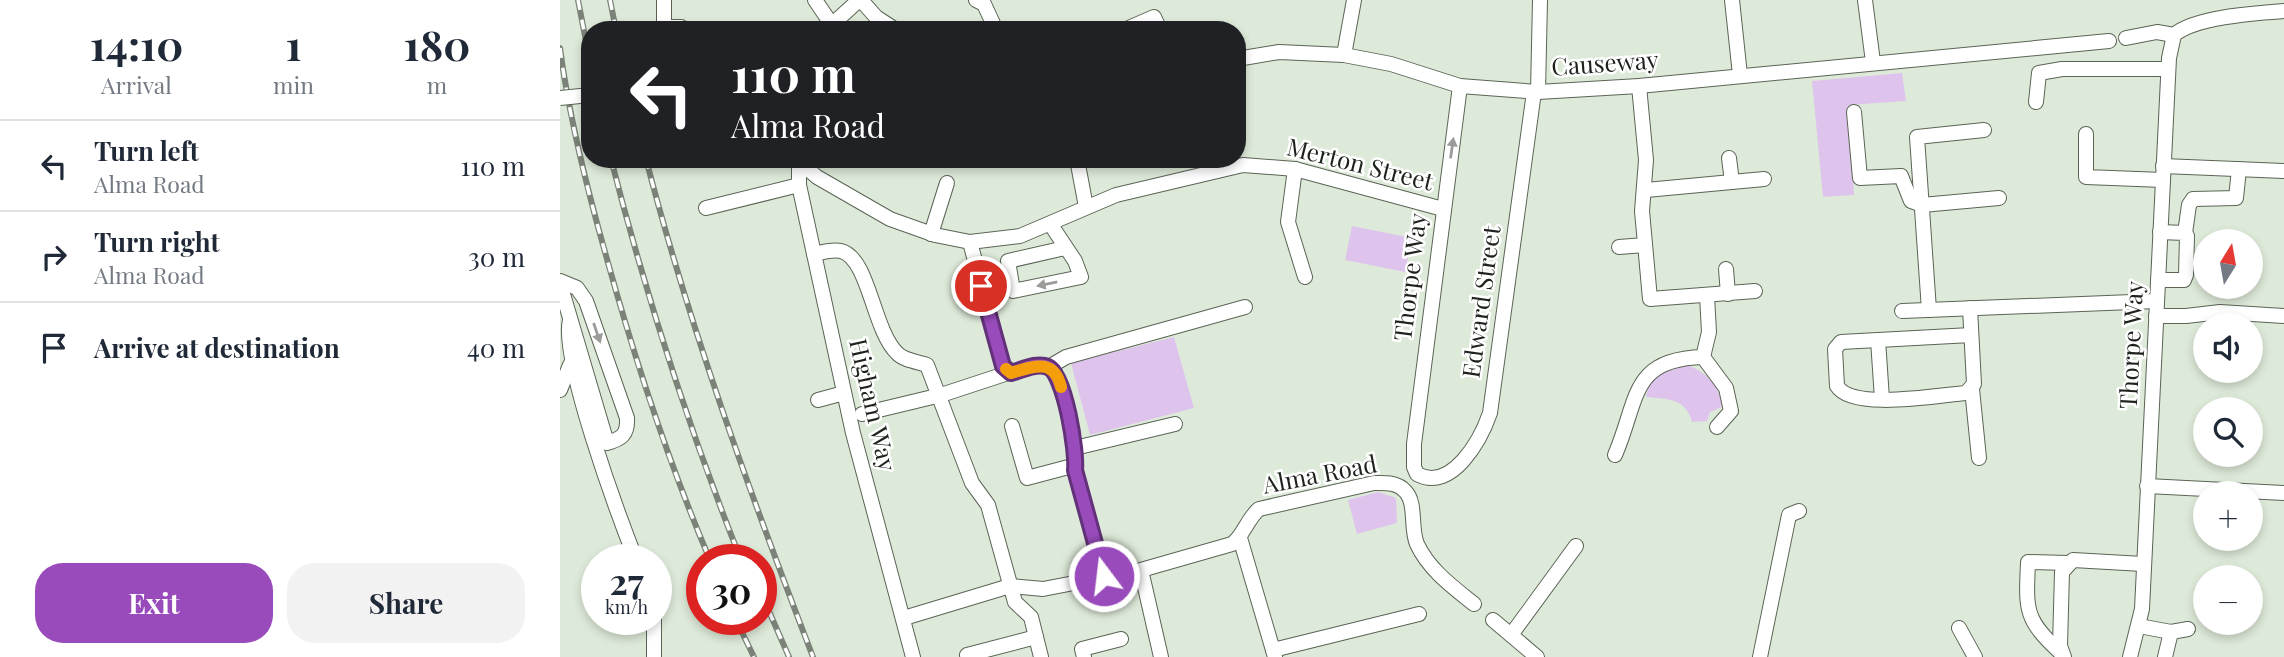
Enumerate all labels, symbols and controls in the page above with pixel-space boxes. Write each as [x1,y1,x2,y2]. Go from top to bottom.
text: 14:10 [90,16,183,72]
text: 1 [285,16,301,72]
text: 180 [404,16,470,72]
text: 110 m [731,40,856,105]
street label: Causeway [1550,42,1660,82]
icon: left [616,49,707,140]
text: Arrival [101,69,172,100]
text: min [273,69,314,100]
text: m [427,69,447,100]
text: Alma Road [731,103,885,146]
street label: Merton Street [1284,129,1437,197]
text: Turn left [94,133,199,168]
one-way arrow [1446,136,1457,158]
icon: left [35,147,73,185]
text: 110 m [461,148,525,183]
text: Alma Road [94,168,205,199]
street label: Thorpe Way [1385,211,1433,342]
street label: Edward Street [1453,223,1507,380]
text: Turn right [94,224,220,259]
north arrow [2193,229,2263,299]
map controls [2193,229,2263,635]
icon: right [35,238,73,276]
text: 30 m [468,239,525,274]
pin [951,256,1011,316]
text: Alma Road [94,259,205,290]
icon: arrive [962,267,1000,305]
one-way arrow [1036,278,1058,289]
street label: Thorpe Way [2111,280,2149,410]
button: sound [2193,313,2263,383]
one-way arrow [592,322,603,343]
icon: arrive [35,329,73,367]
text: Arrive at destination [94,330,340,365]
text: 40 m [467,330,525,365]
street label: Higham Way [843,335,905,474]
button: search [2193,397,2263,467]
street label: Alma Road [1259,446,1379,500]
button: + [2193,481,2263,551]
position arrow [1067,539,1141,613]
speed limit sign: 30 [686,544,777,635]
text: 27 [609,557,644,604]
button: Exit [35,563,273,643]
button: Share [287,563,525,643]
button: − [2193,565,2263,635]
text: km/h [605,595,648,619]

